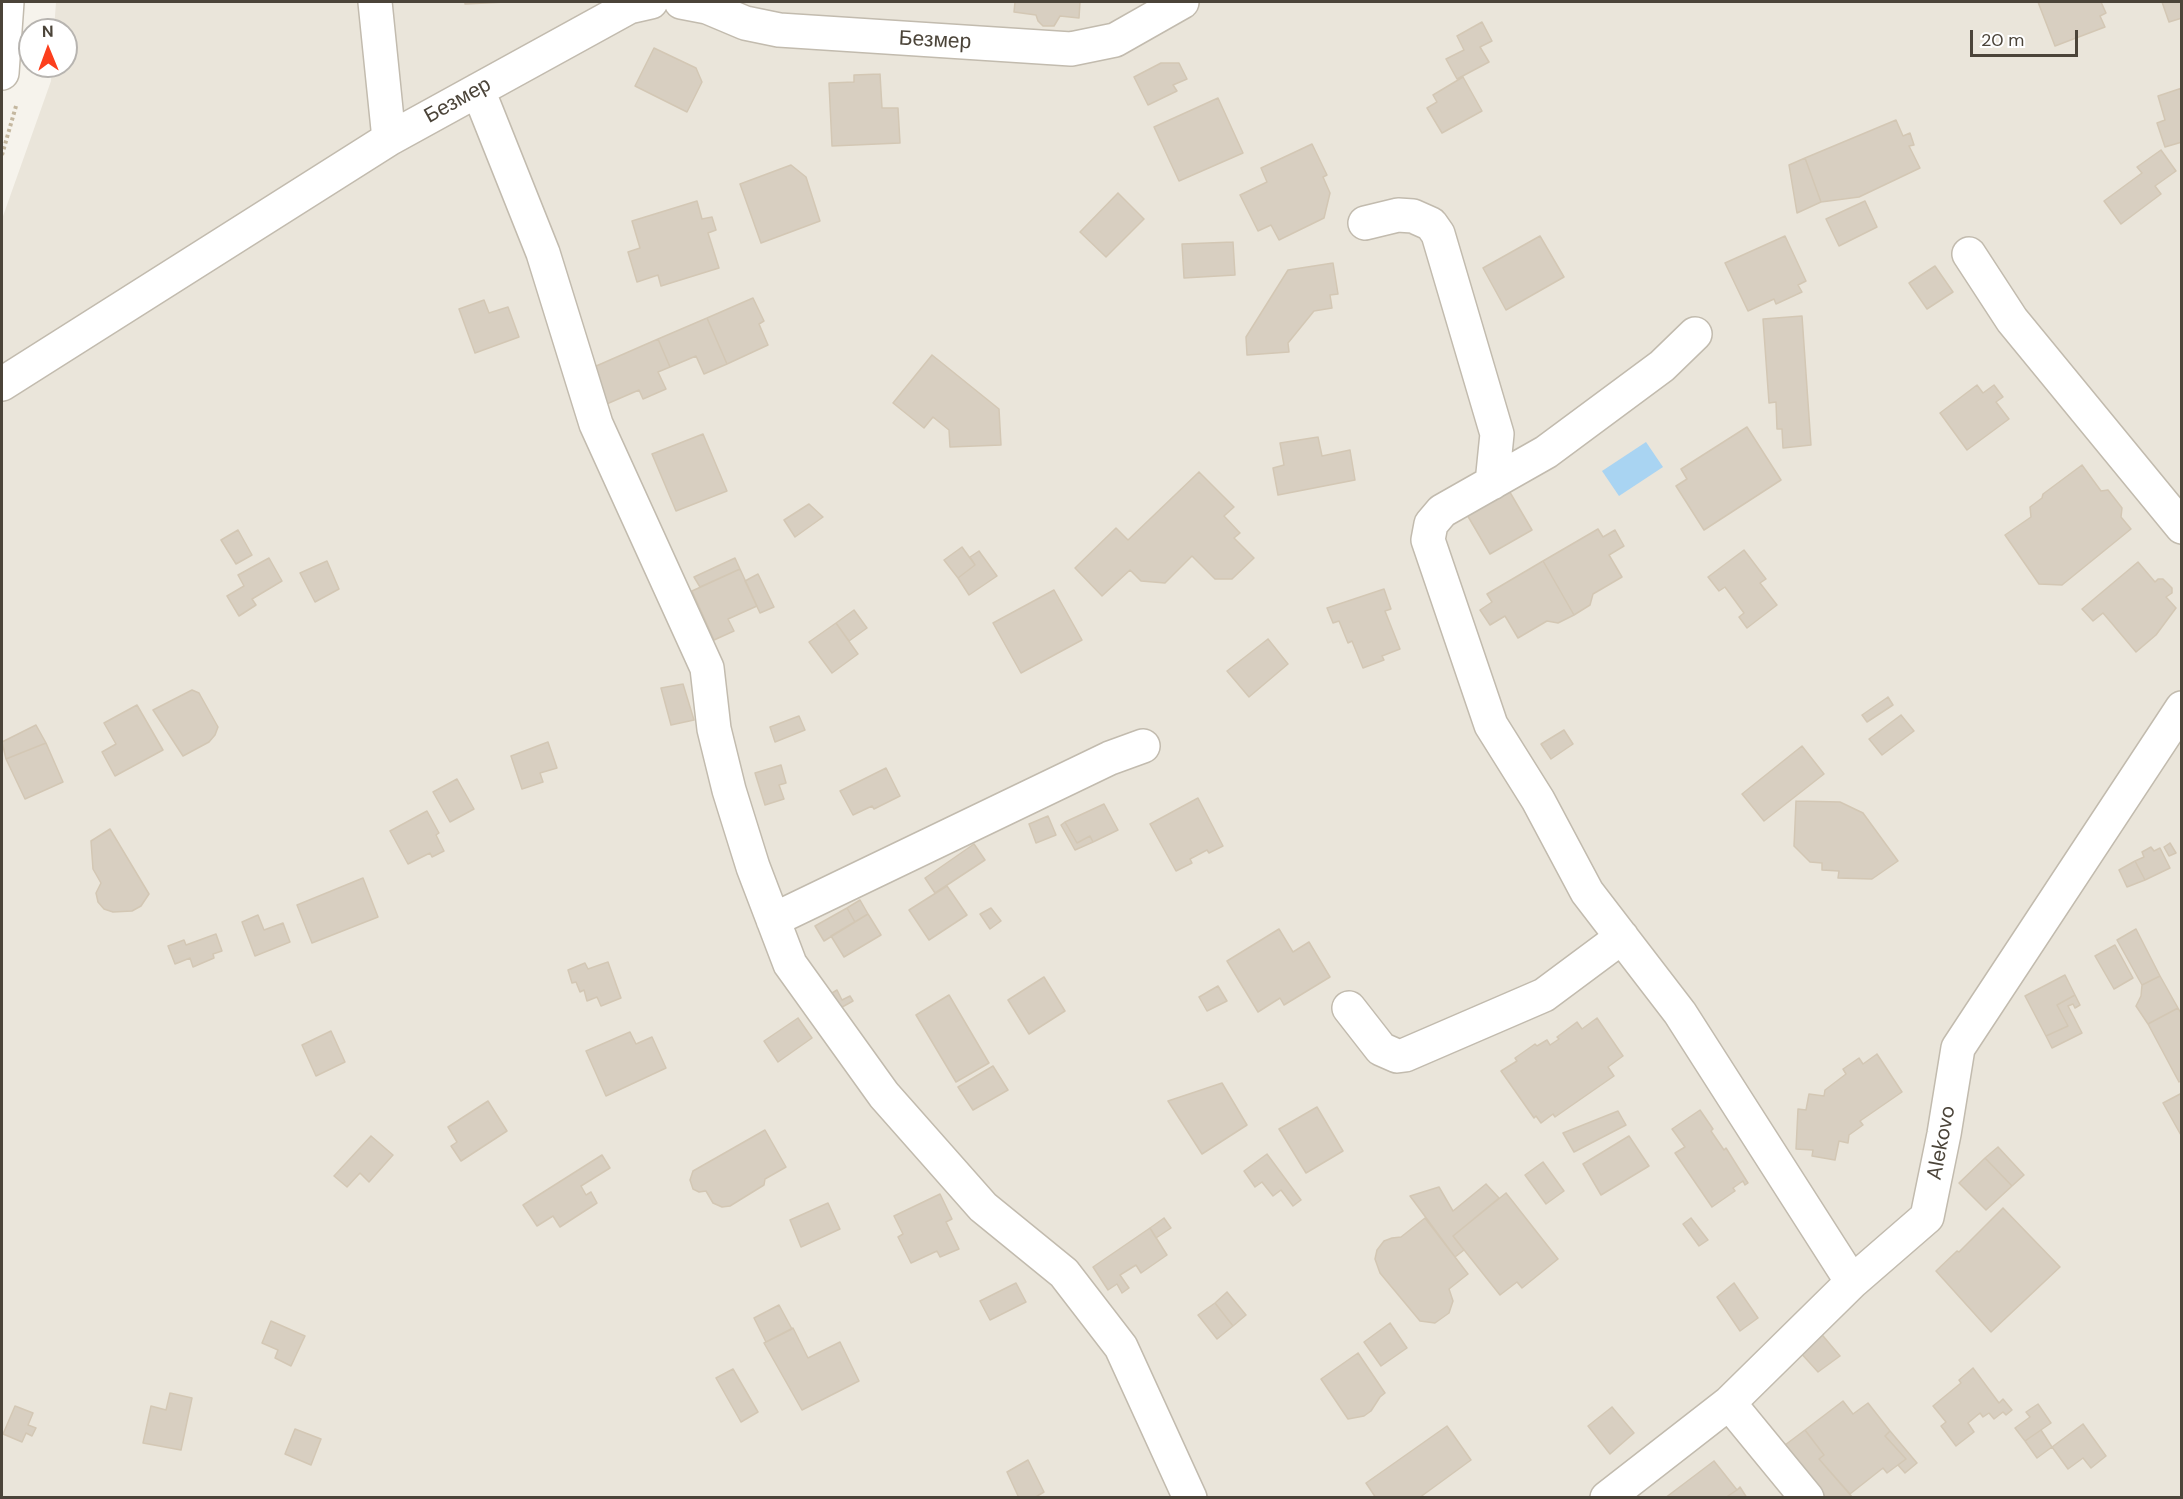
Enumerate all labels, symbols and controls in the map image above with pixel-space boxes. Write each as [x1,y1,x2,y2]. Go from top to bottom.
north arrow [18,18,78,78]
scale bar [1973,18,2081,56]
text: N [42,21,54,42]
street label: Безмер [898,27,972,55]
text: 20 m [1981,28,2024,52]
street label: Безмер [420,72,496,130]
street label: Alekovo [1922,1104,1962,1182]

